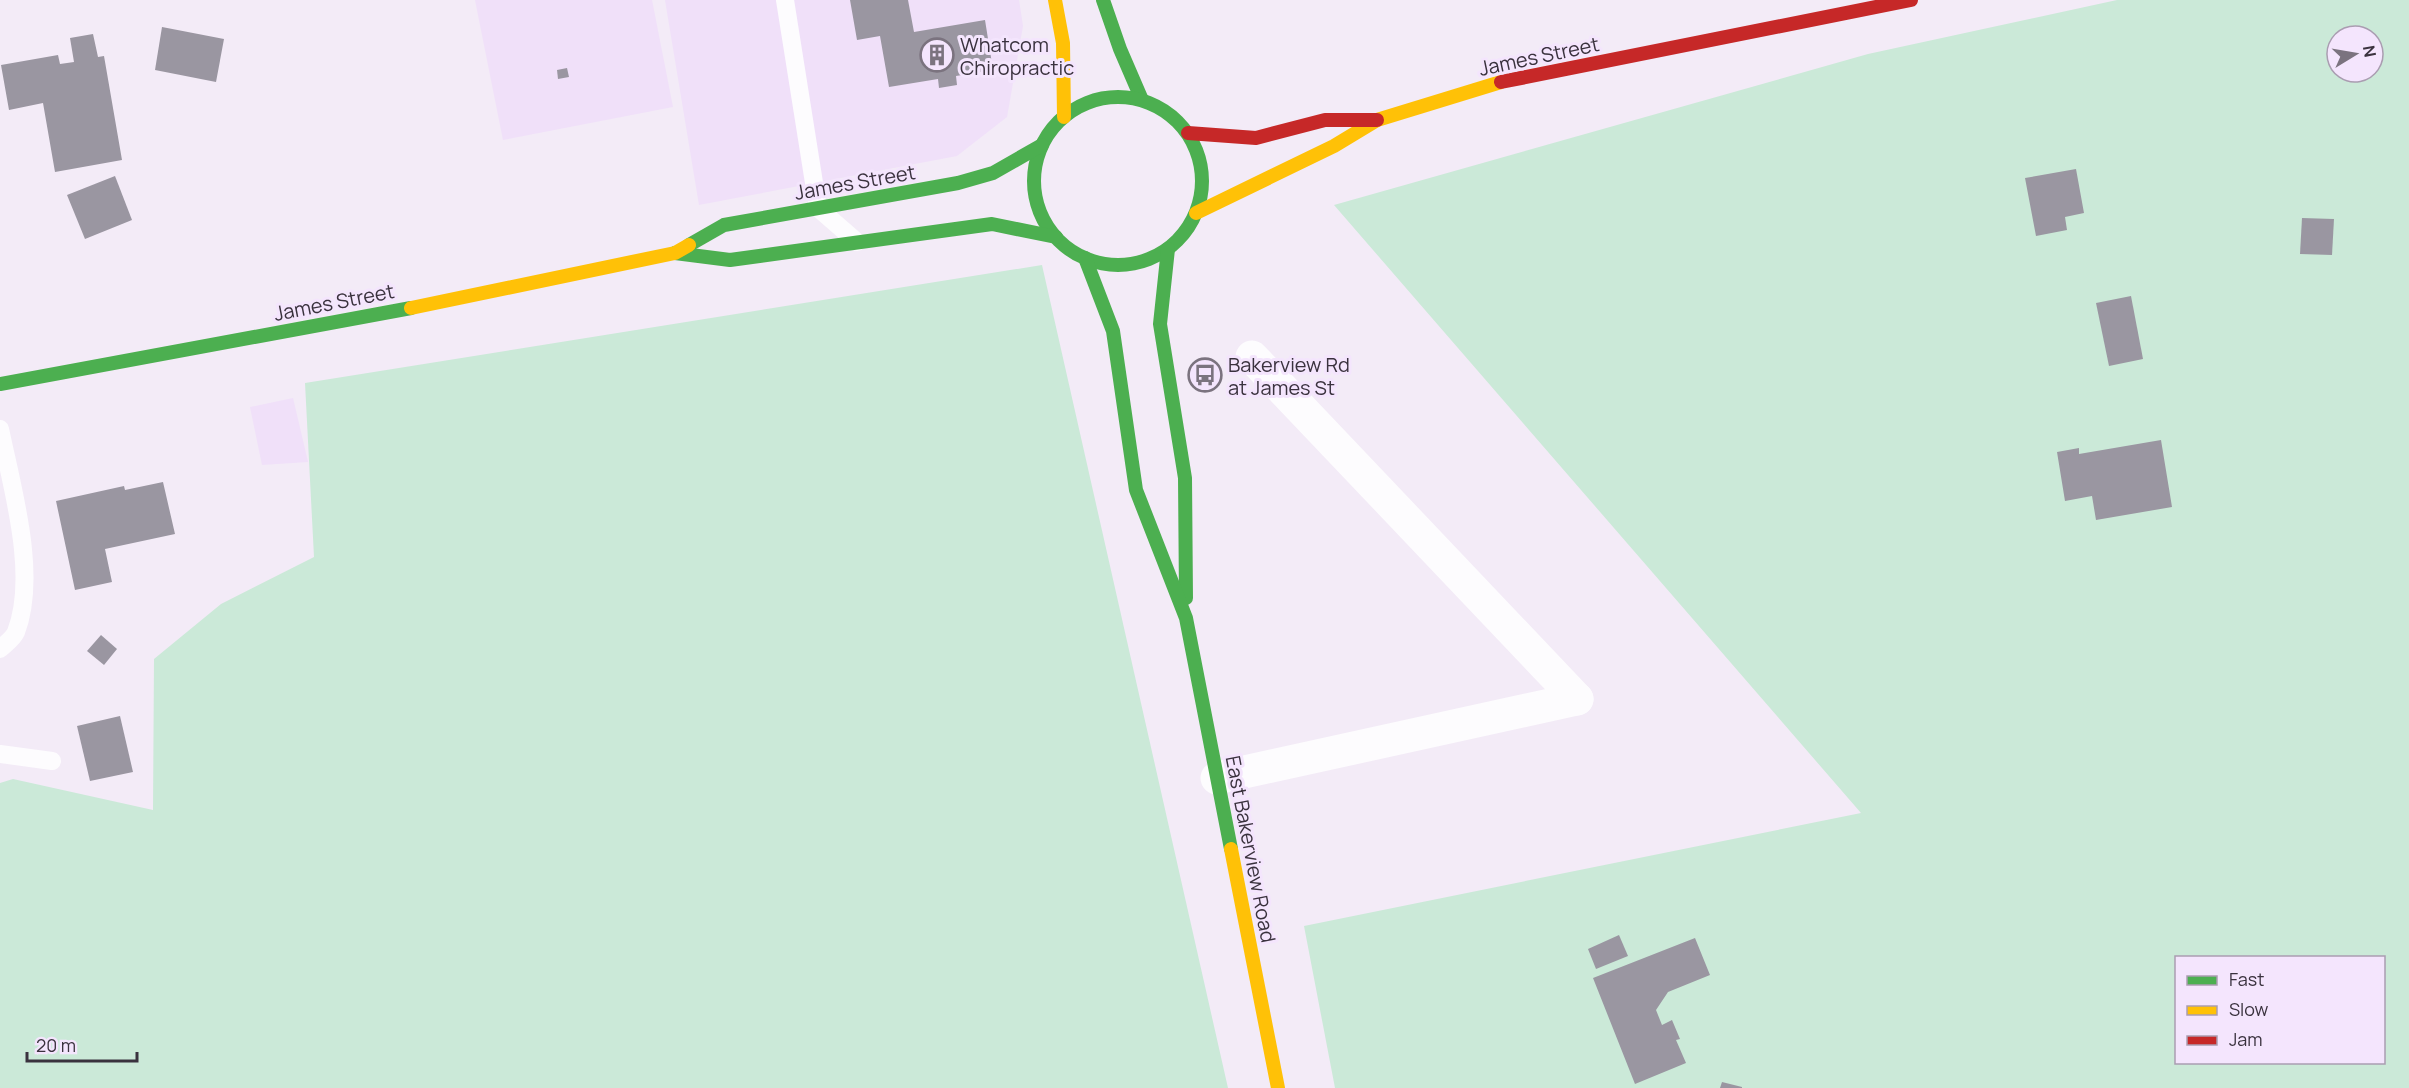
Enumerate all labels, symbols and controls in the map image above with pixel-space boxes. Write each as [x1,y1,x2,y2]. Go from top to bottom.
north arrow [2325,24,2385,84]
street label: James Street [1476,30,1602,82]
place label: Whatcom Chiropractic [960,31,1074,81]
building icon: Whatcom Chiropractic [919,37,955,73]
text: N [2358,43,2382,59]
street label: James Street [792,158,918,206]
street label: James Street [271,277,397,327]
place label: Bakerview Rd at James St [1228,351,1350,401]
bus stop icon: Bakerview Rd at James St [1187,357,1223,393]
street label: East Bakerview Road [1220,753,1282,945]
legend [2175,956,2385,1064]
text: Fast [2229,967,2264,991]
text: Slow [2229,997,2269,1021]
scale bar [27,1025,136,1063]
text: Jam [2229,1027,2263,1051]
text: 20 m [36,1033,76,1057]

